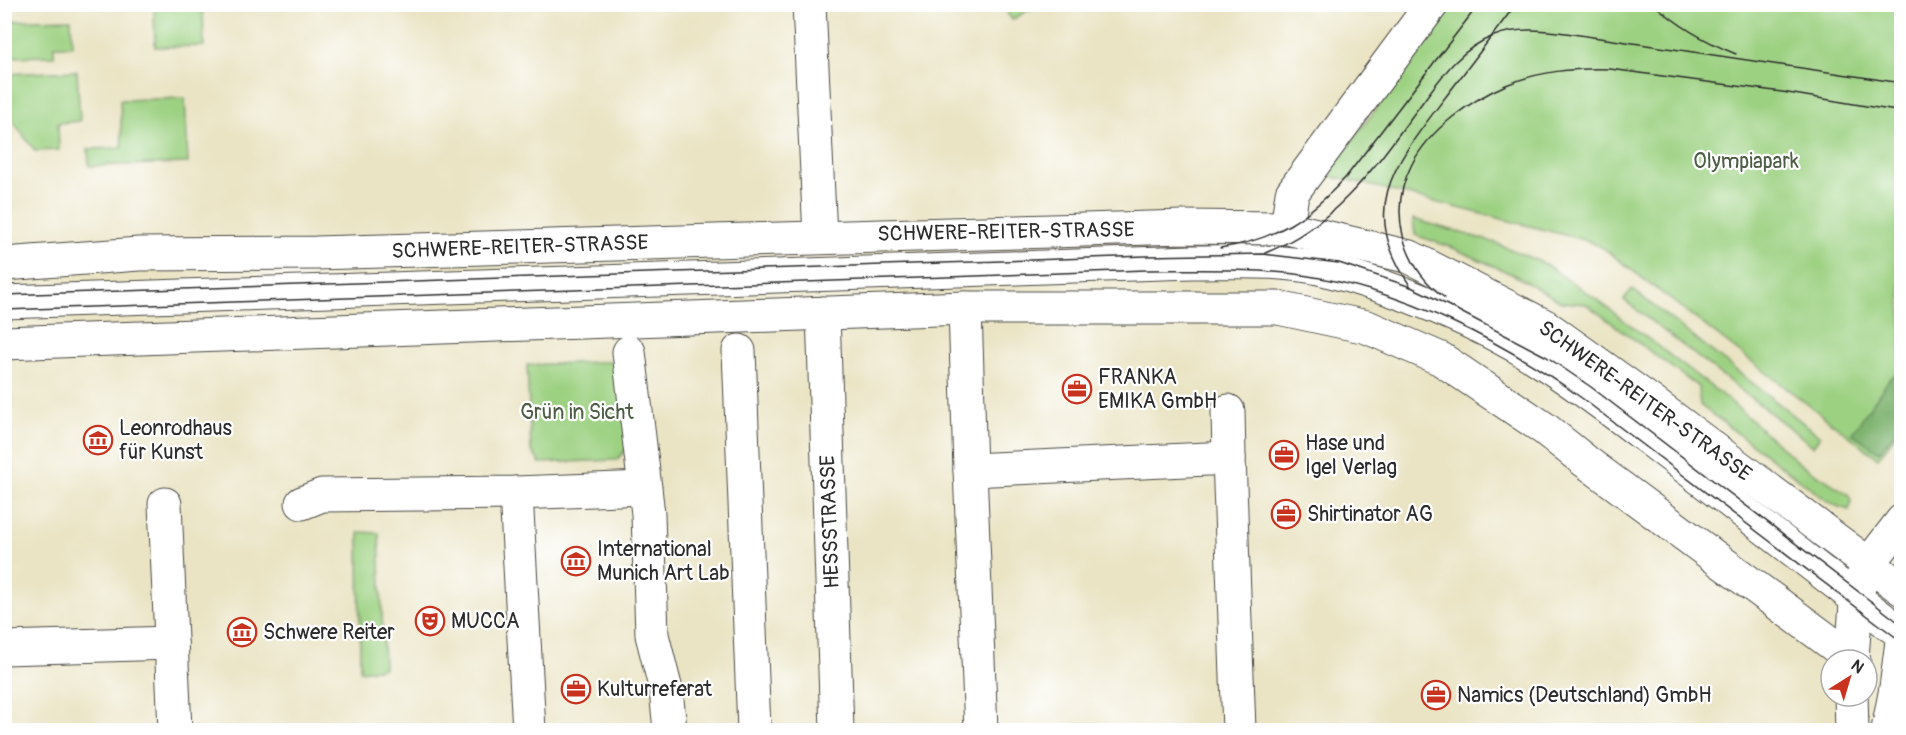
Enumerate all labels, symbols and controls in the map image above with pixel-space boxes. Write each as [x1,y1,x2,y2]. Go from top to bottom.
park label: Olympiapark [1693,148,1799,175]
street label: SCHWERE-REITER-STRASSE [877,216,1135,248]
street label: SCHWERE-REITER-STRASSE [391,229,649,265]
street label: SCHWERE-REITER-STRASSE [1533,315,1757,488]
place label: FRANKA EMIKA GmbH [1098,364,1217,415]
office icon: FRANKA EMIKA GmbH [1061,373,1093,405]
park label: Grün in Sicht [520,399,634,426]
place label: Leonrodhaus für Kunst [119,415,233,466]
museum icon: Leonrodhaus für Kunst [82,424,114,456]
place label: Hase und Igel Verlag [1305,430,1397,481]
office icon: Hase und Igel Verlag [1268,439,1300,471]
street label: HESSSTRASSE [814,455,846,589]
office icon: Shirtinator AG [1270,498,1302,530]
place label: Shirtinator AG [1307,501,1433,528]
place label: International Munich Art Lab [597,536,729,587]
museum icon: International Munich Art Lab [560,545,592,577]
theatre icon: MUCCA [414,605,446,637]
place label: MUCCA [451,608,520,635]
museum icon: Schwere Reiter [226,616,258,648]
place label: Schwere Reiter [263,619,395,646]
north arrow [1819,648,1879,708]
text: N [1847,656,1868,678]
office icon: Kulturreferat [560,673,592,705]
place label: Kulturreferat [597,676,712,703]
office icon: Namics (Deutschland) GmbH [1420,679,1452,711]
place label: Namics (Deutschland) GmbH [1457,682,1712,709]

